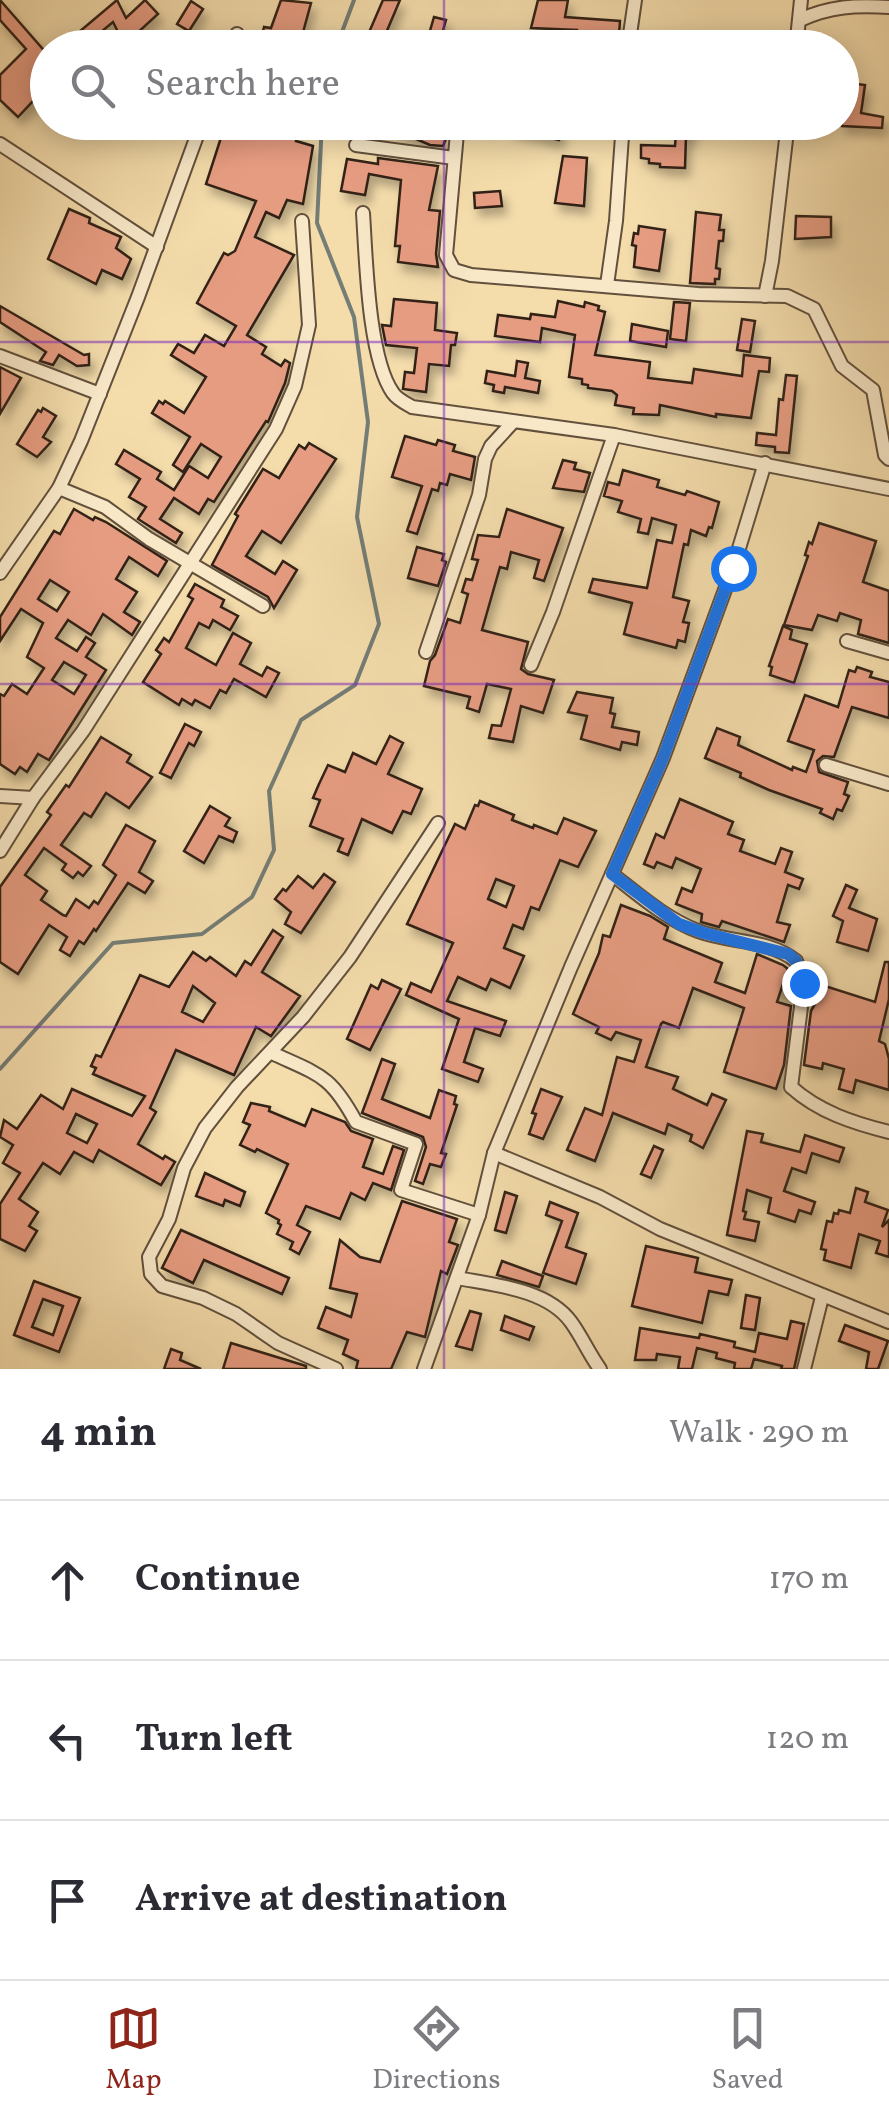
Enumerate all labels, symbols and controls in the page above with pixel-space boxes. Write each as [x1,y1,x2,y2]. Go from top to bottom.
search box [30,30,859,140]
icon: search [65,58,120,113]
text: Search here [145,59,340,112]
route start [711,546,757,592]
route end [782,961,828,1007]
text: 4 min [40,1405,157,1464]
text: Walk · 290 m [669,1412,849,1456]
icon: ahead [40,1553,95,1608]
text: Continue [135,1554,300,1607]
text: 170 m [768,1558,849,1602]
icon: left [40,1713,95,1768]
text: Turn left [135,1714,292,1767]
text: 120 m [766,1718,849,1762]
icon: arrive [40,1873,95,1928]
text: Arrive at destination [135,1874,508,1927]
tab: Map [105,2001,161,2100]
tab: Directions [372,2001,501,2100]
tab: Saved [711,2001,784,2100]

